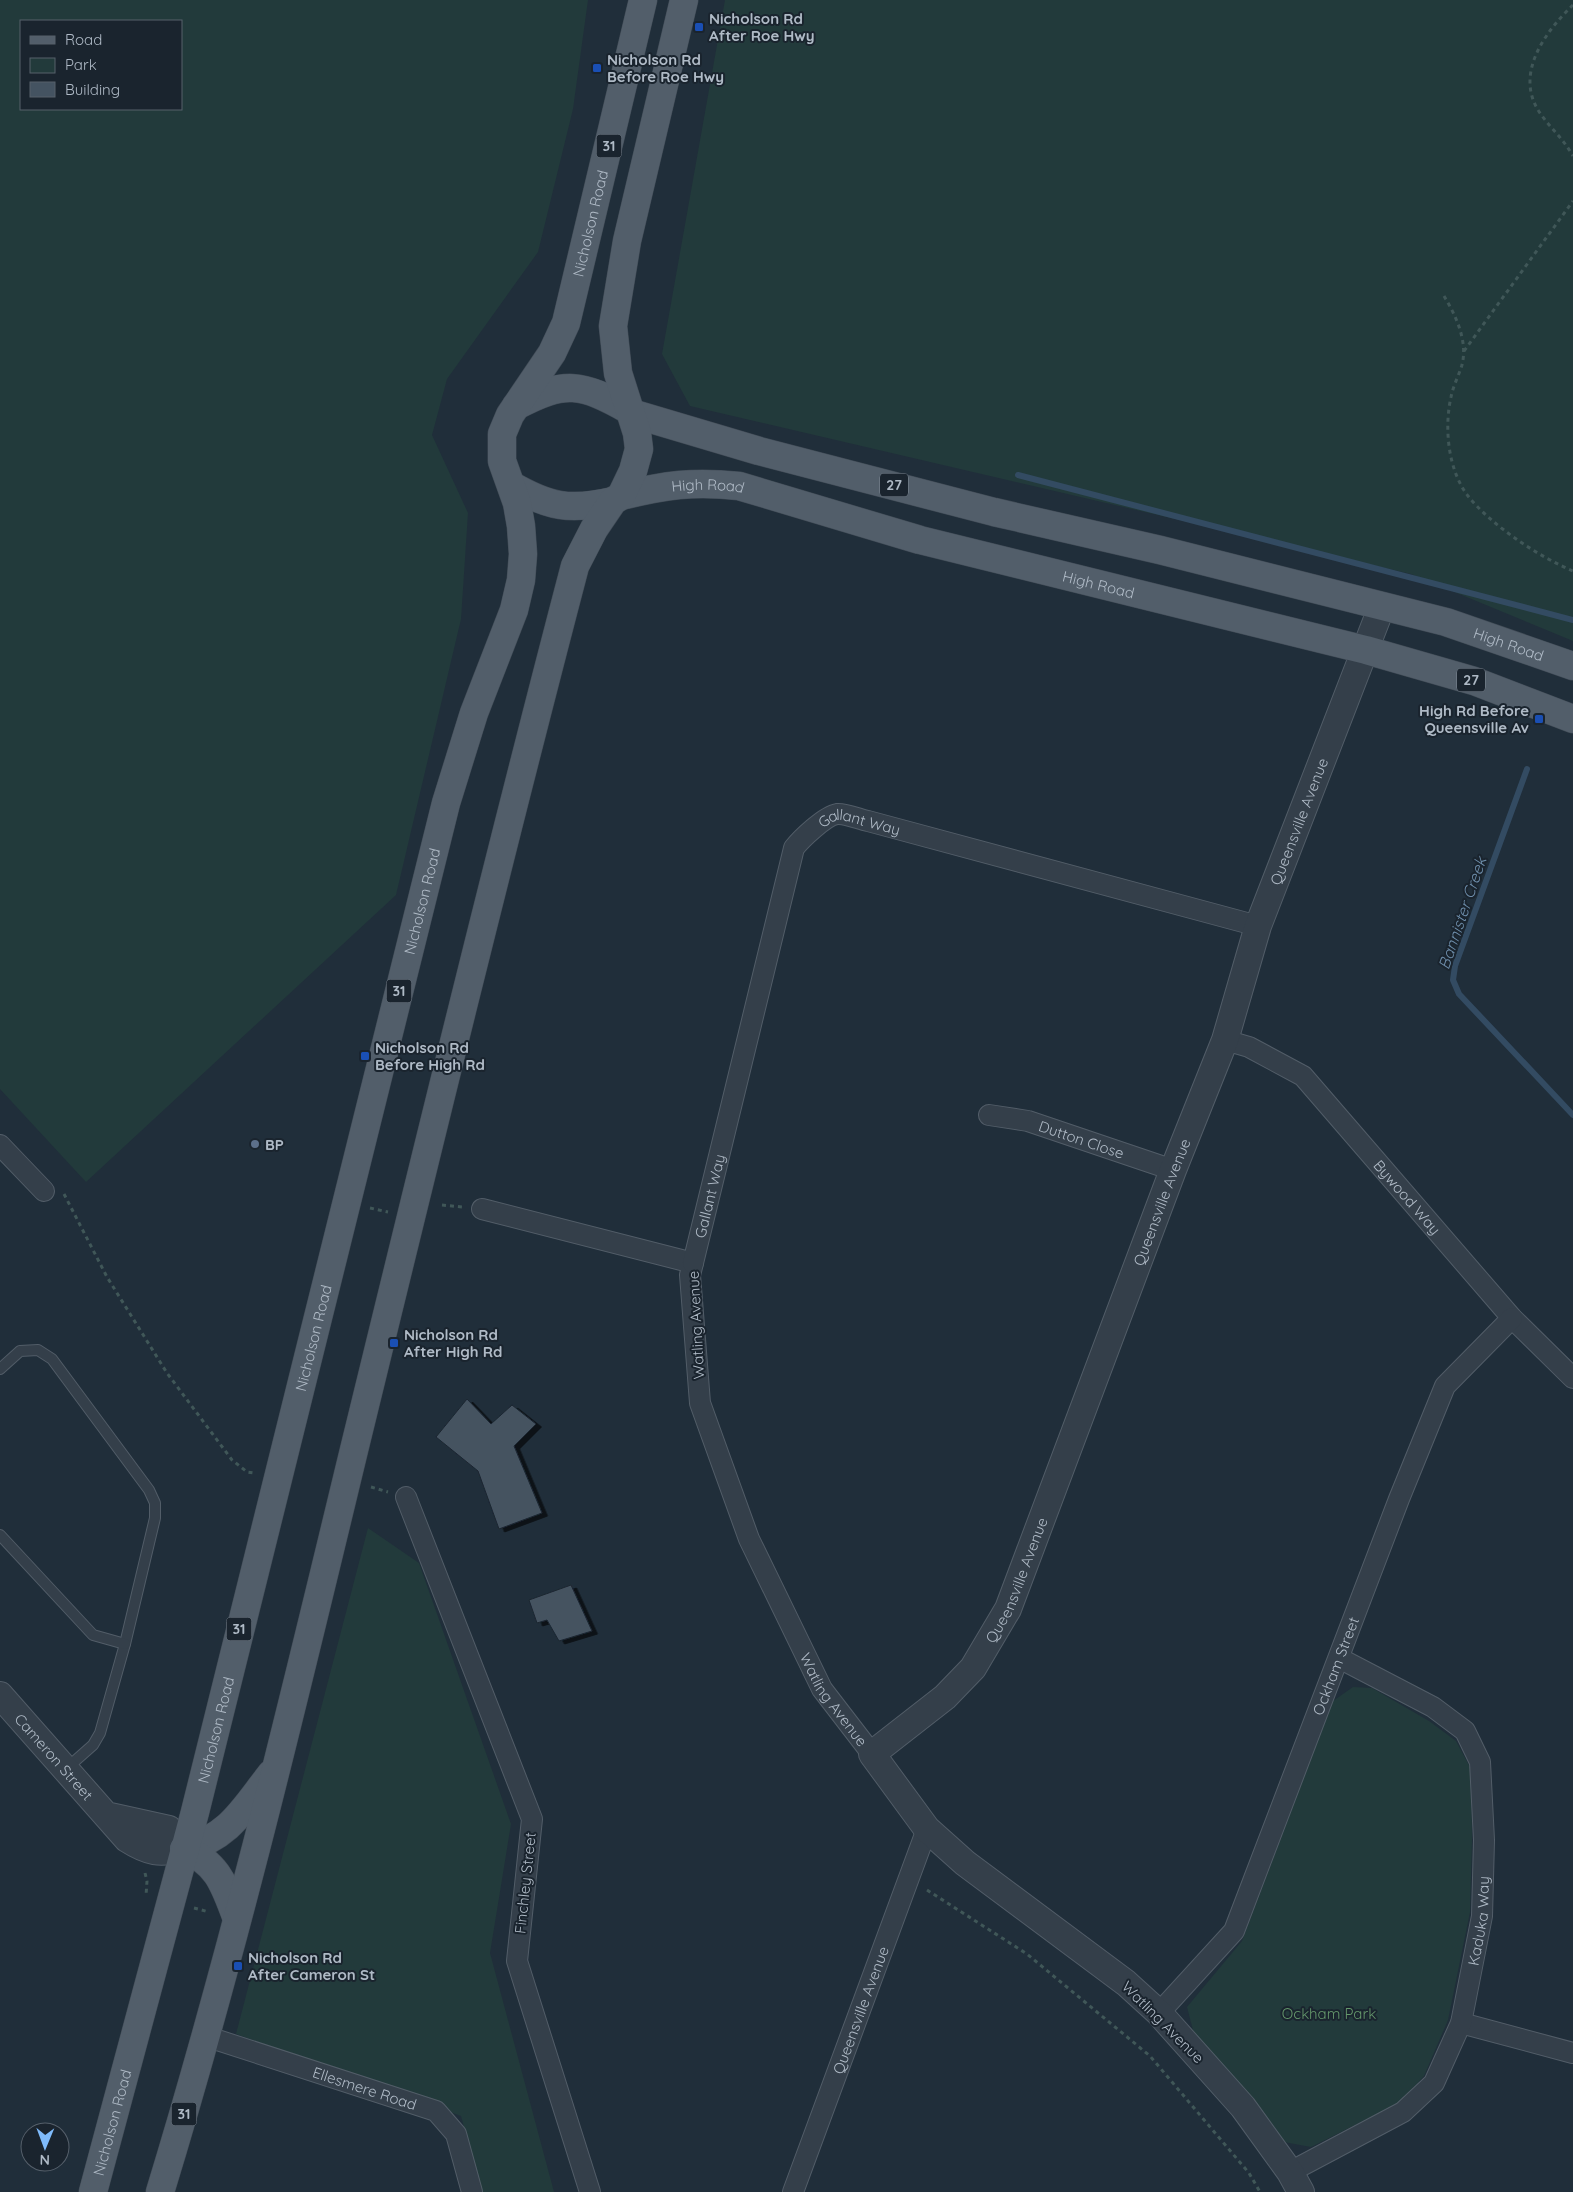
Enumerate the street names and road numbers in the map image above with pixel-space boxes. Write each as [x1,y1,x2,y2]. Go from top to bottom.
road number: 31 [596,134,622,158]
street label: Nicholson Road [568,168,612,279]
street label: High Road [670,474,747,497]
road number: 27 [880,474,908,496]
street label: High Road [1061,566,1136,602]
street label: High Road [1471,623,1547,665]
road number: 27 [1457,668,1485,692]
street label: Queensville Avenue [1265,755,1332,888]
street label: Gallant Way [814,804,903,839]
street label: Nicholson Road [399,846,444,956]
road number: 31 [386,979,412,1002]
street label: Dutton Close [1036,1116,1127,1162]
street label: Queensville Avenue [1128,1135,1194,1268]
street label: Gallant Way [690,1152,729,1240]
street label: Bywood Way [1370,1156,1445,1238]
street label: Watling Avenue [684,1270,708,1380]
street label: Nicholson Road [291,1283,335,1393]
street label: Queensville Avenue [981,1515,1051,1646]
street label: Ockham Street [1308,1614,1363,1718]
road number: 31 [226,1618,252,1640]
street label: Watling Avenue [796,1650,872,1750]
street label: Nicholson Road [193,1675,238,1785]
street label: Cameron Street [11,1709,98,1804]
street label: Finchley Street [510,1831,540,1935]
street label: Kaduka Way [1463,1876,1493,1967]
street label: Queensville Avenue [828,1944,892,2077]
street label: Watling Avenue [1118,1977,1208,2067]
street label: Ellesmere Road [310,2062,419,2114]
street label: Nicholson Road [88,2067,135,2178]
road number: 31 [172,2102,196,2126]

